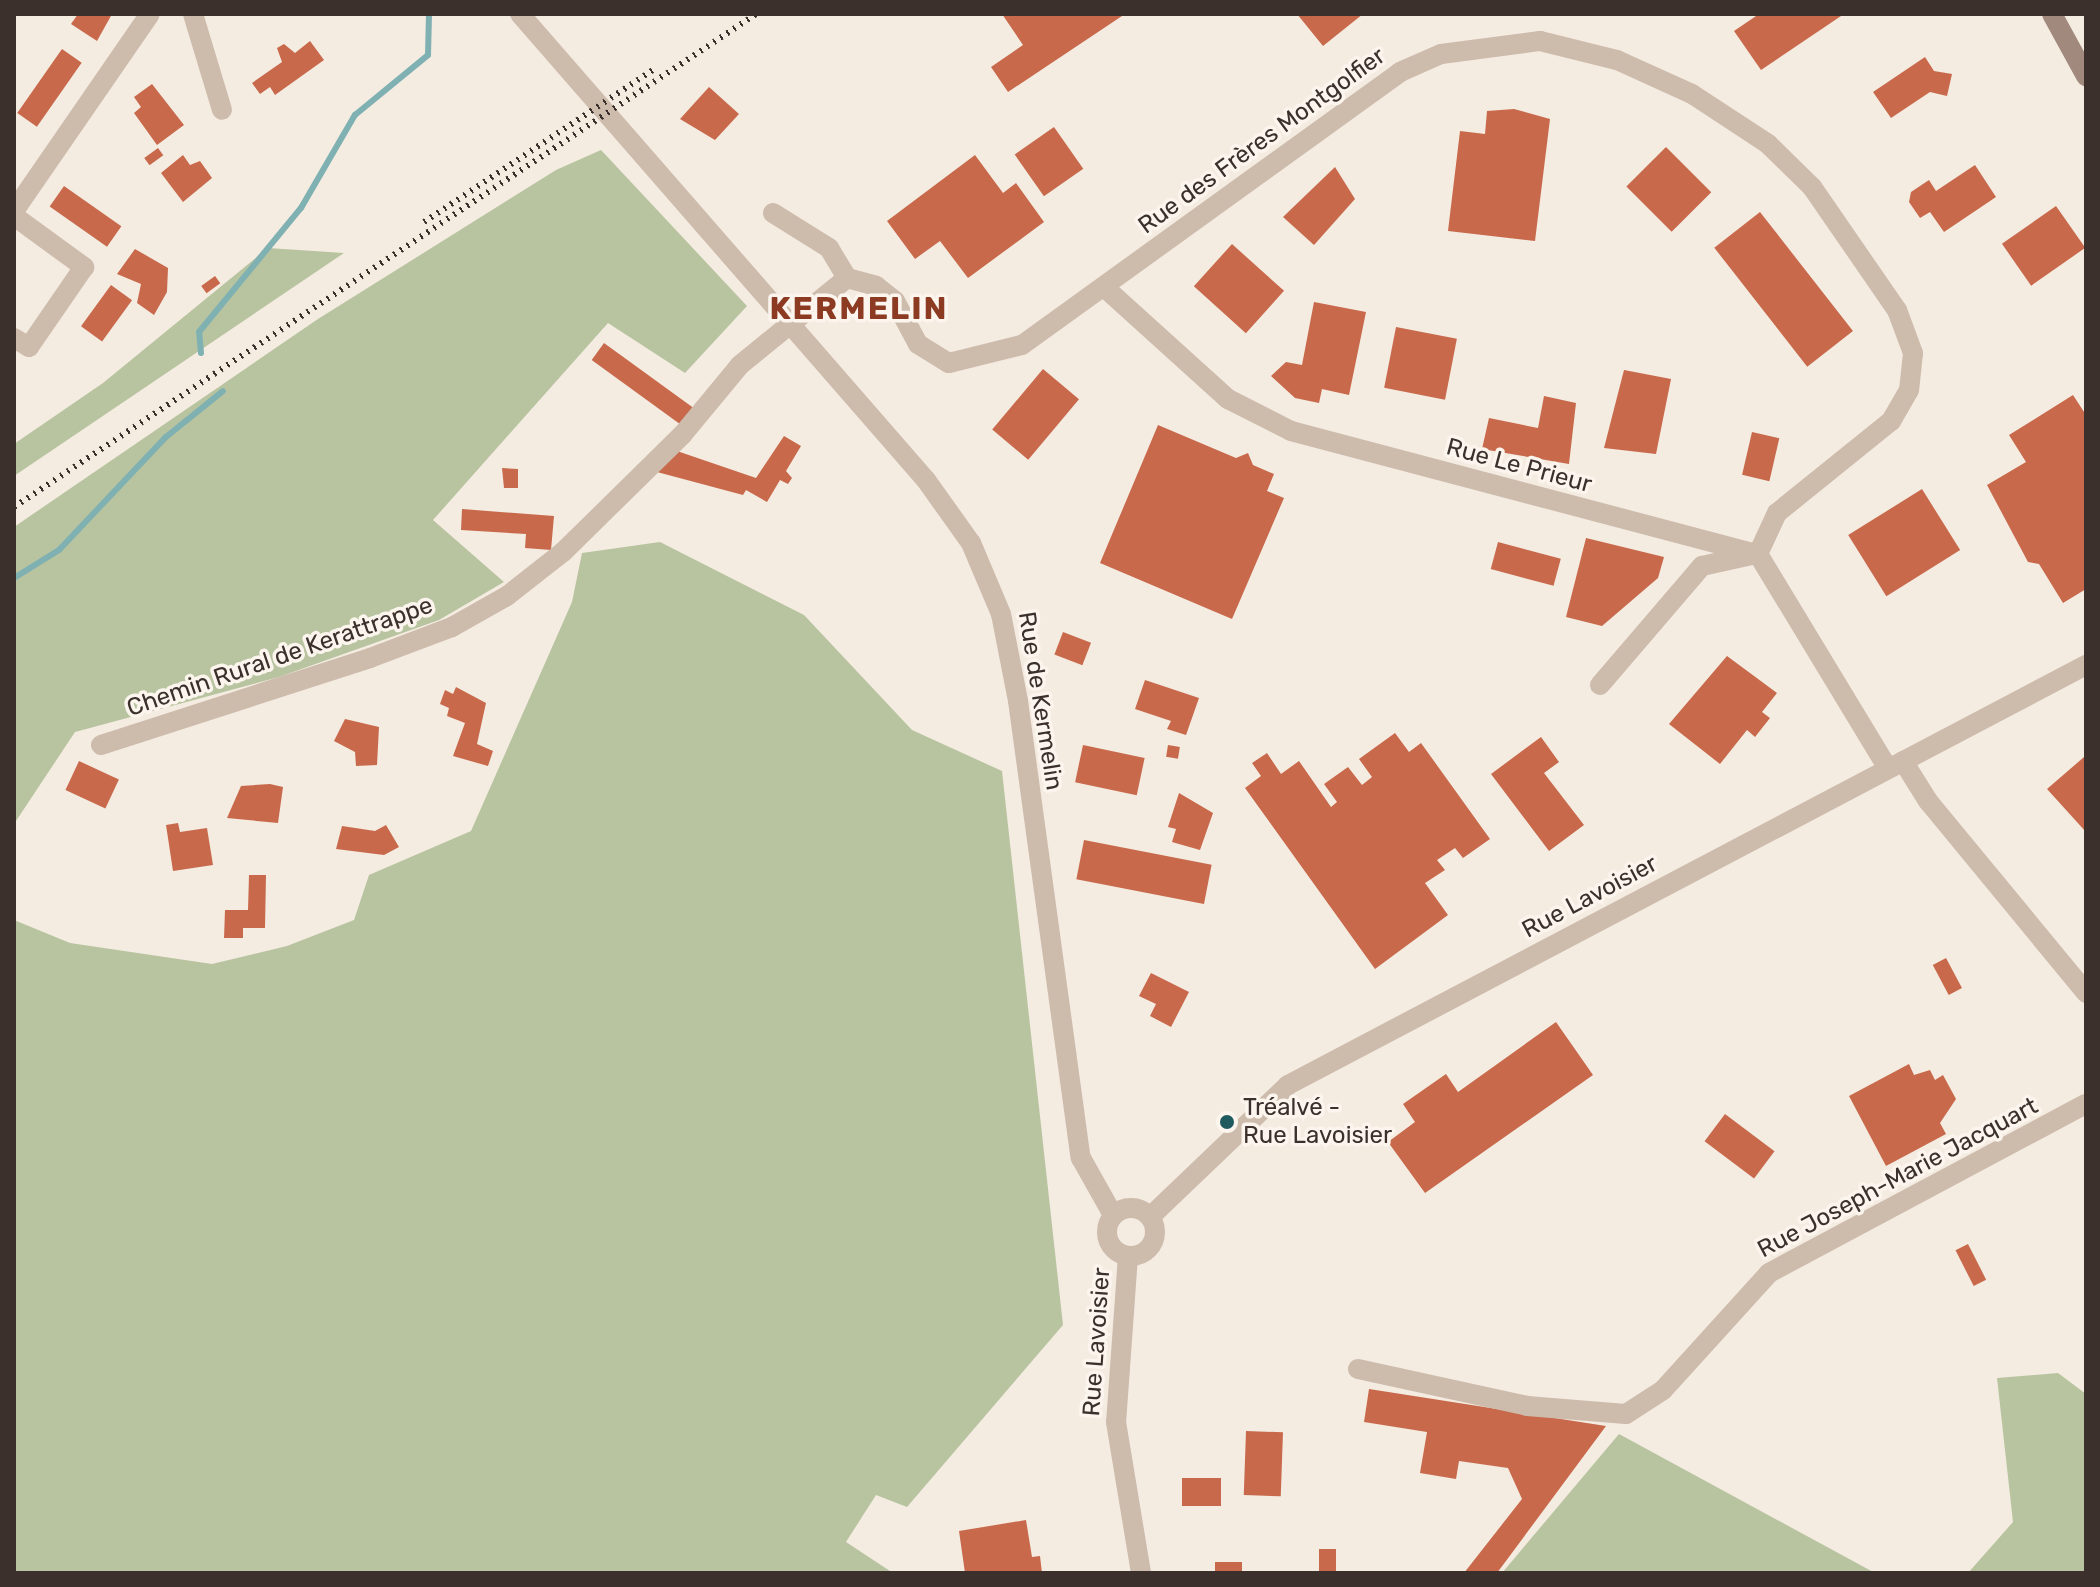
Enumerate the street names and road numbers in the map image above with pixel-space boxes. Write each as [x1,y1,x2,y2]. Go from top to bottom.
street label: Rue des Frères Montgolfier [1133,42,1391,240]
street label: Rue Le Prieur [1443,433,1595,499]
street label: Chemin Rural de Kerattrappe [123,591,437,723]
street label: Rue de Kermelin [1012,610,1068,792]
street label: Rue Lavoisier [1517,849,1663,945]
street label: Rue Joseph-Marie Jacquart [1753,1092,2043,1264]
street label: Rue Lavoisier [1077,1267,1117,1417]

